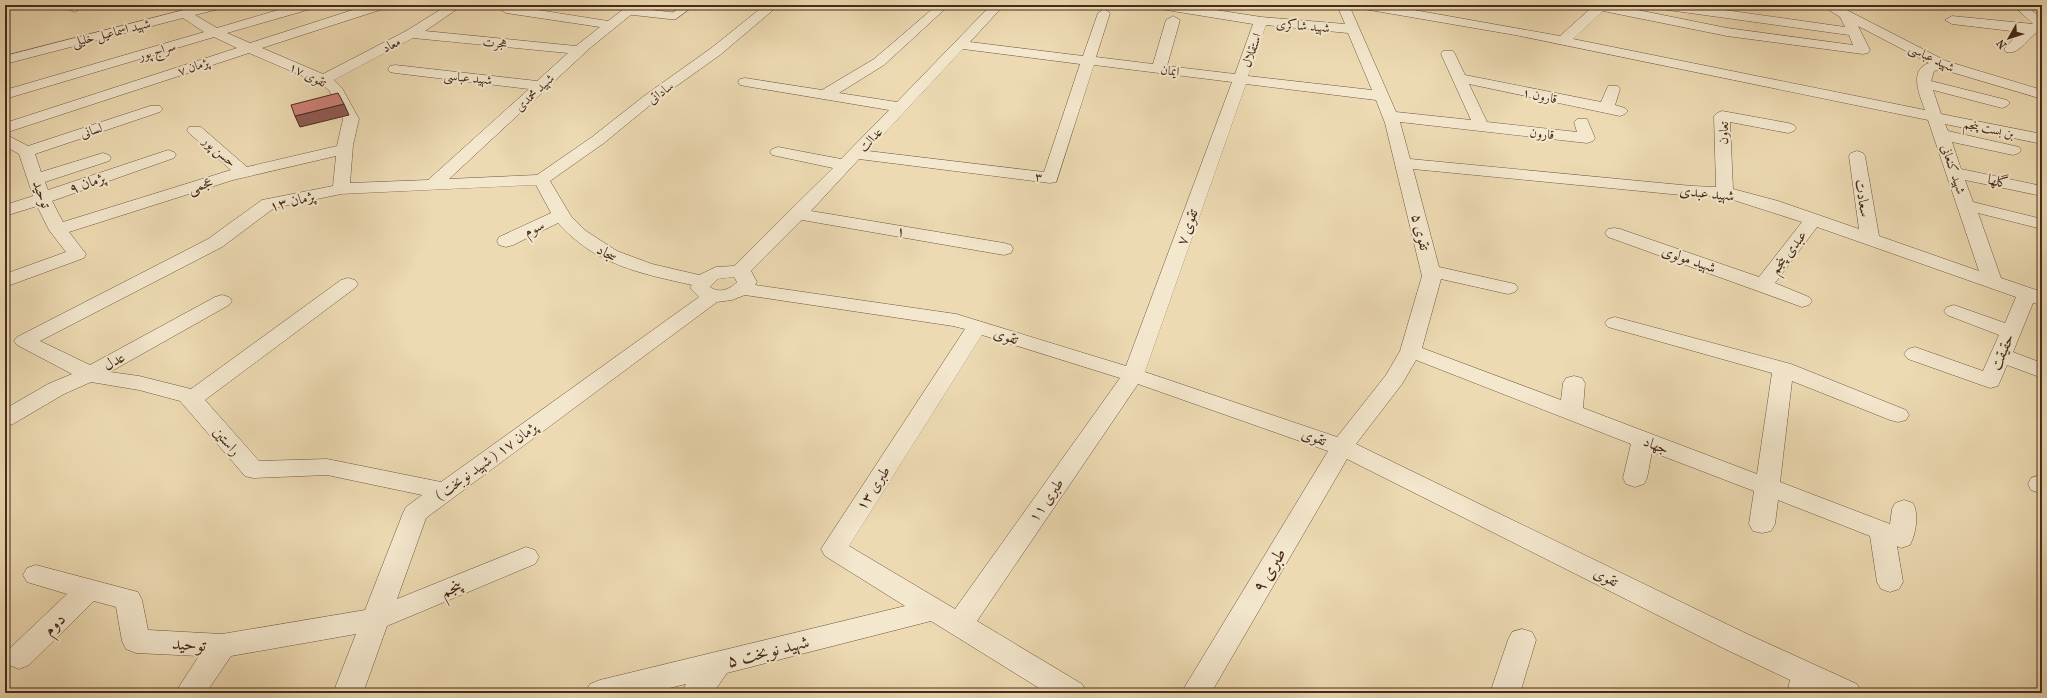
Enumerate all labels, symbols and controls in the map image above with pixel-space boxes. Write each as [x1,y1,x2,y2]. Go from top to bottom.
street label: شهید اسماعیل خلیلی [70,16,153,52]
street label: شهید شاکری [1275,16,1330,36]
north arrow [1989,18,2029,58]
street label: استقلال [1238,31,1265,69]
street label: معاد [379,33,403,55]
street label: هجرت [482,34,508,52]
text: N [1994,36,2009,51]
street label: سراج پور [135,38,179,67]
street label: شهید عباسی [1906,40,1957,77]
street label: پژمان ۷ [176,54,213,80]
street label: تقوی ۱۷ [286,59,329,91]
street label: ایمان [1160,62,1180,80]
street label: شهید عباسی [443,67,493,89]
street label: شهید محمدی [512,70,558,115]
street label: ساداتی [644,78,677,108]
street label: قارون ۱ [1521,85,1559,107]
street label: بن بست پنجم [1961,116,2016,146]
street label: لسانی [78,120,104,142]
street label: تعاون [1716,121,1731,144]
street label: عدالت [855,124,885,155]
street label: قارون [1529,125,1555,143]
street label: حسن پور [197,132,239,171]
street label: شهید کنعانی [1937,142,1969,196]
street label: پژمان ۹ [67,168,109,198]
street label: ۳ [1034,169,1044,184]
street label: گلها [1986,170,2010,192]
street label: عجمی [185,173,215,199]
street label: توحید [28,177,56,211]
street label: سعادت [1851,178,1875,218]
street label: شهید عبدی [1678,181,1735,206]
street label: پژمان ۱۳ [268,186,318,216]
street label: تقوی ۷ [1172,206,1202,248]
street label: تقوی ۵ [1408,212,1434,252]
street label: سوم [521,216,549,244]
street label: ۱ [895,221,907,241]
street label: عبدی پنجم [1765,227,1815,281]
street label: سجاد [594,240,620,266]
street label: شهید مولوی [1659,241,1719,278]
street label: تقوی [991,324,1021,348]
street label: حقیقت [1986,331,2018,373]
street label: عدل [100,348,128,374]
street label: پژمان ۱۷ ( شهید نوبخت ) [431,417,542,505]
street label: راستین [209,423,245,459]
street label: تقوی [1299,424,1329,450]
street label: جهاد [1641,432,1671,458]
street label: طبری ۱۳ [852,463,894,513]
street label: طبری ۱۱ [1025,475,1067,525]
street label: طبری ۹ [1248,544,1291,596]
street label: تقوی [1591,563,1621,591]
street label: پنجم [437,574,468,608]
street label: دوم [39,609,74,644]
street label: شهید نوبخت ۵ [725,631,812,673]
street label: توحید [171,633,207,656]

